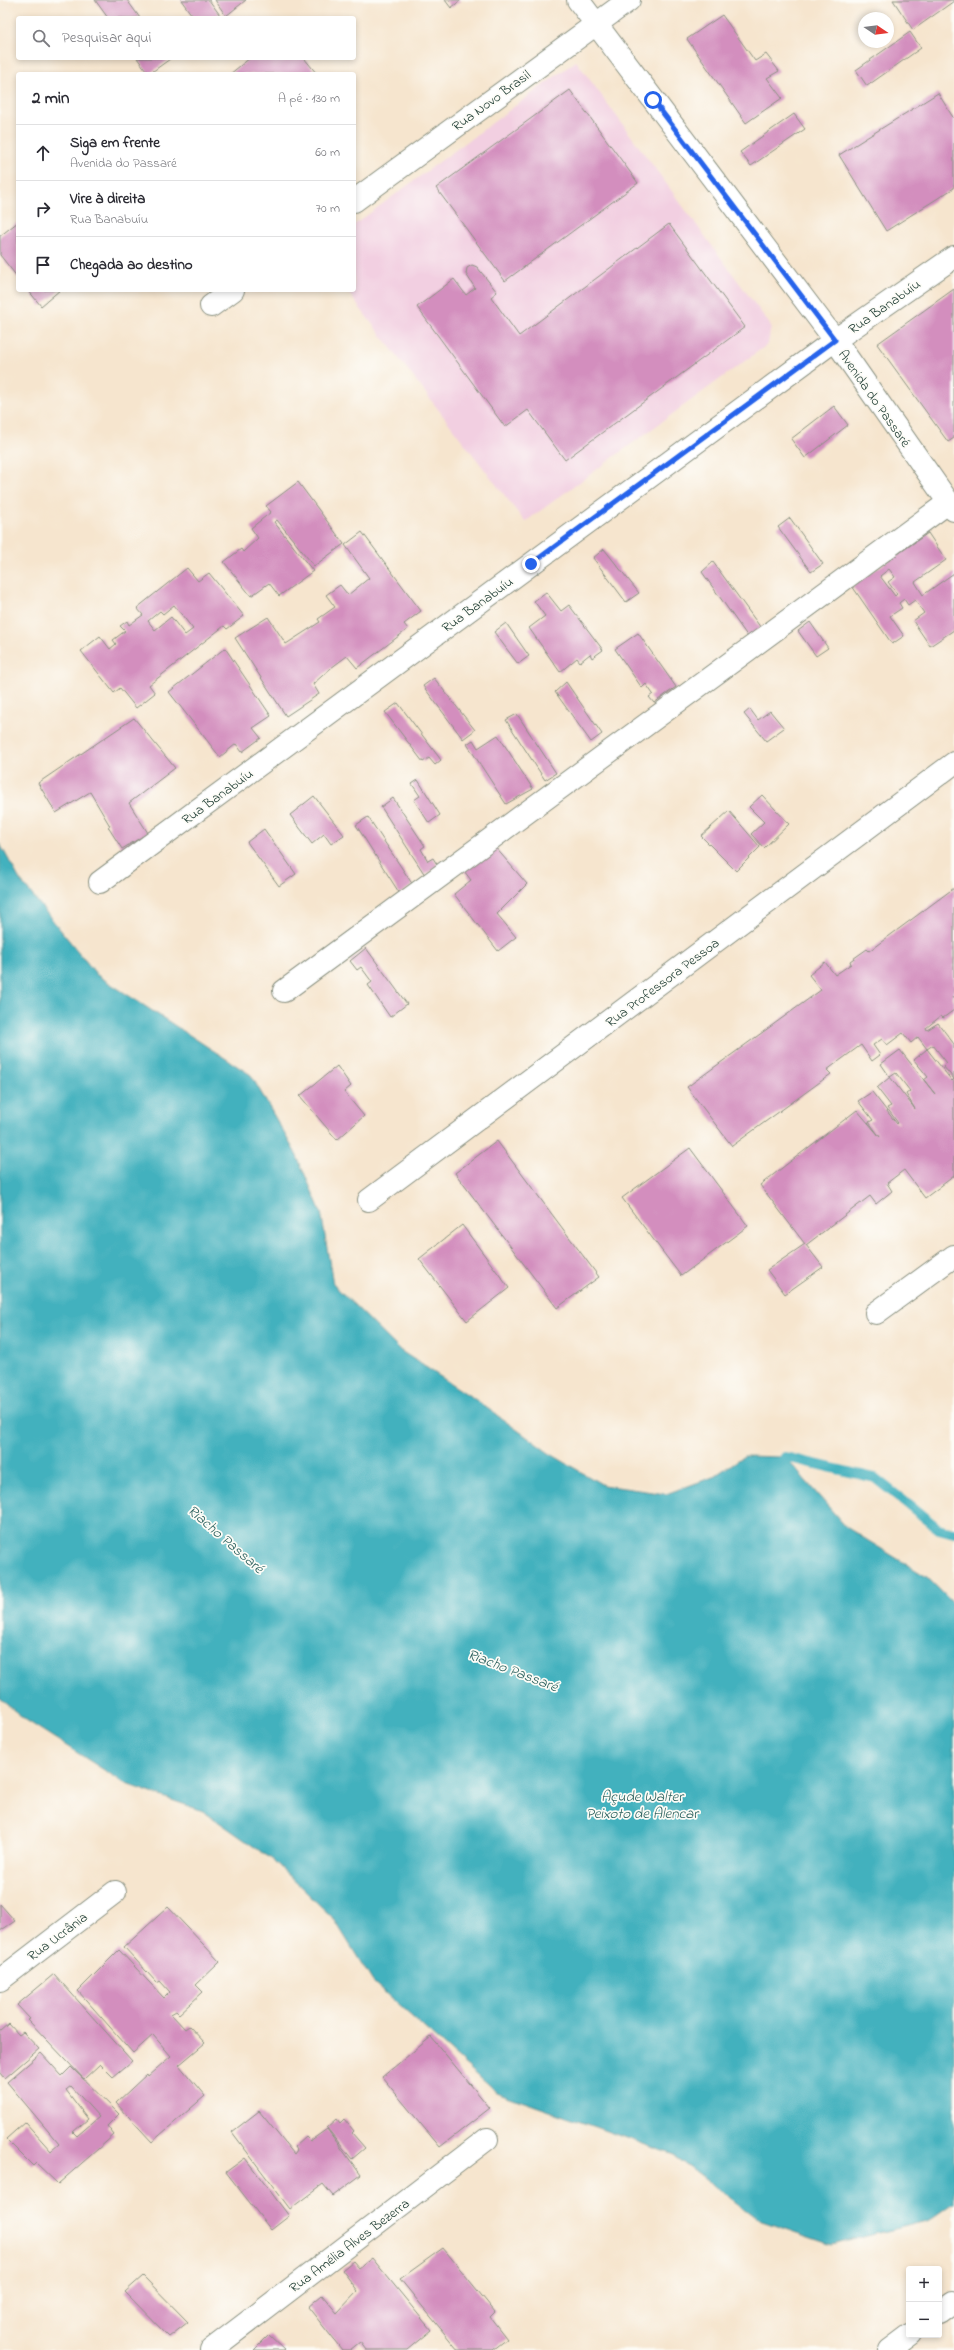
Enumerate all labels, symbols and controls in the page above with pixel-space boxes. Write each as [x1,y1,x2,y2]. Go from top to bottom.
north arrow [858,12,894,48]
search box [16,16,356,60]
icon: search [30,27,52,49]
text: Pesquisar aqui [62,27,151,49]
street label: Rua Novo Brasil [448,65,536,137]
text: 2 min [32,86,69,111]
text: A pé · 130 m [278,89,340,108]
route start [644,91,662,109]
text: Siga em frente [70,132,160,154]
icon: ahead [32,142,54,164]
text: 60 m [315,143,340,162]
text: Avenida do Passaré [70,154,177,173]
text: Vire à direita [70,188,145,210]
icon: right [32,198,54,220]
text: 70 m [316,199,340,218]
text: Rua Banabuíu [70,210,148,229]
icon: arrive [32,254,54,276]
text: Chegada ao destino [70,254,193,276]
street label: Rua Banabuíu [844,275,925,340]
street label: Avenida do Passaré [832,346,916,453]
route end [522,555,540,573]
street label: Rua Banabuíu [438,572,518,638]
street label: Rua Banabuíu [178,764,258,830]
street label: Rua Professora Pessoa [601,933,724,1033]
water label: Riacho Passaré [182,1500,269,1580]
water label: Riacho Passaré [464,1644,562,1699]
water label: Açude Walter Peixoto de Alencar [586,1786,700,1825]
street label: Rua Ucrânia [23,1908,92,1967]
street label: Rua Amélia Alves Bezerra [285,2194,415,2299]
map controls [906,2266,942,2338]
button: + [906,2266,942,2302]
button: − [906,2302,942,2338]

